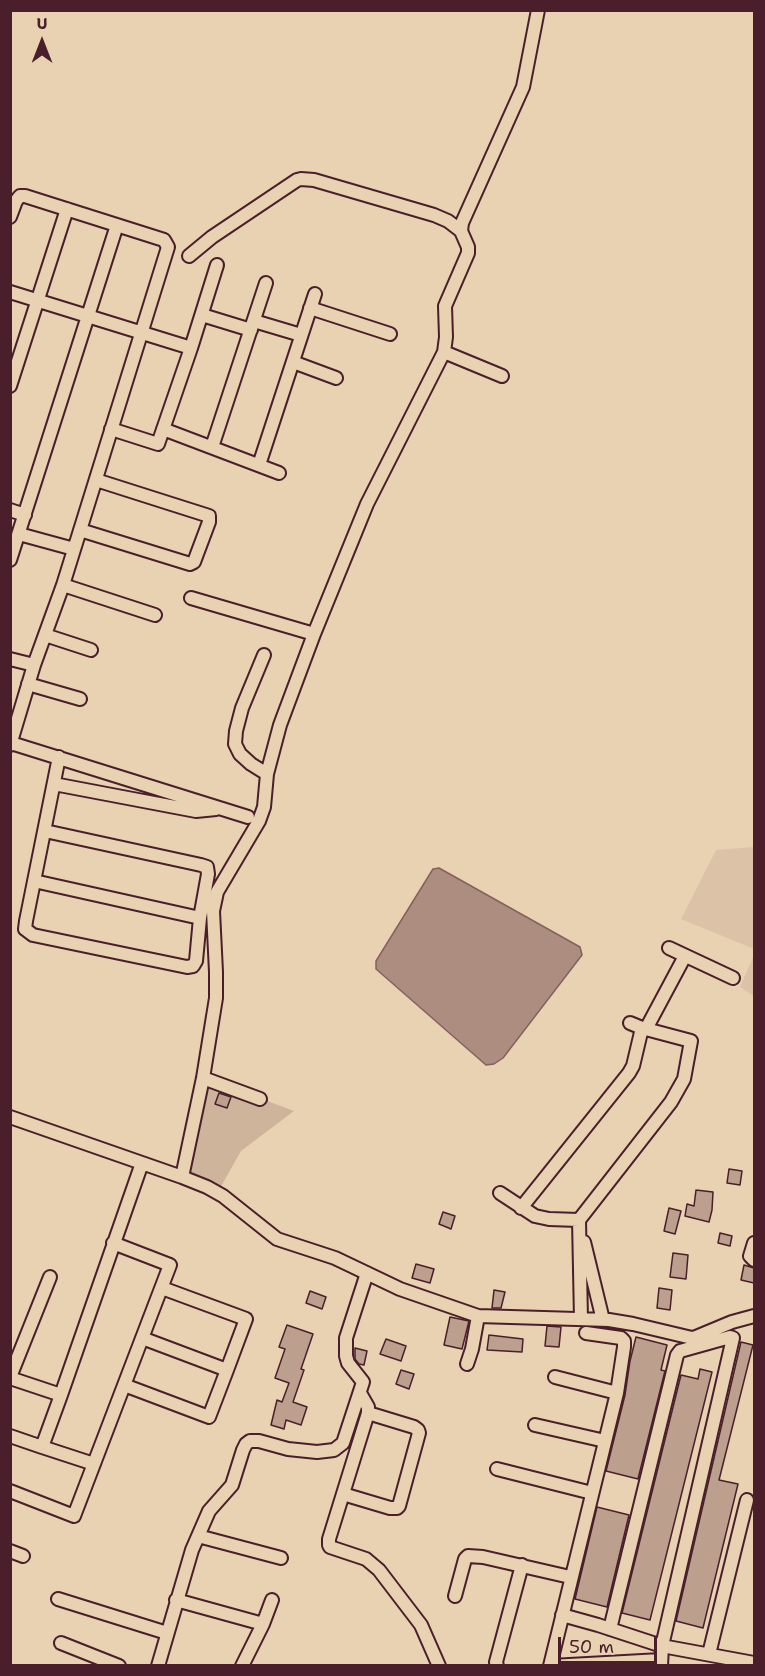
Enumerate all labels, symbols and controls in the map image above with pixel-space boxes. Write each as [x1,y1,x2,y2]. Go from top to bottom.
north arrow [12,12,72,72]
text: U [37,13,47,34]
scale bar [561,1625,660,1663]
text: 50 m [569,1635,614,1659]

